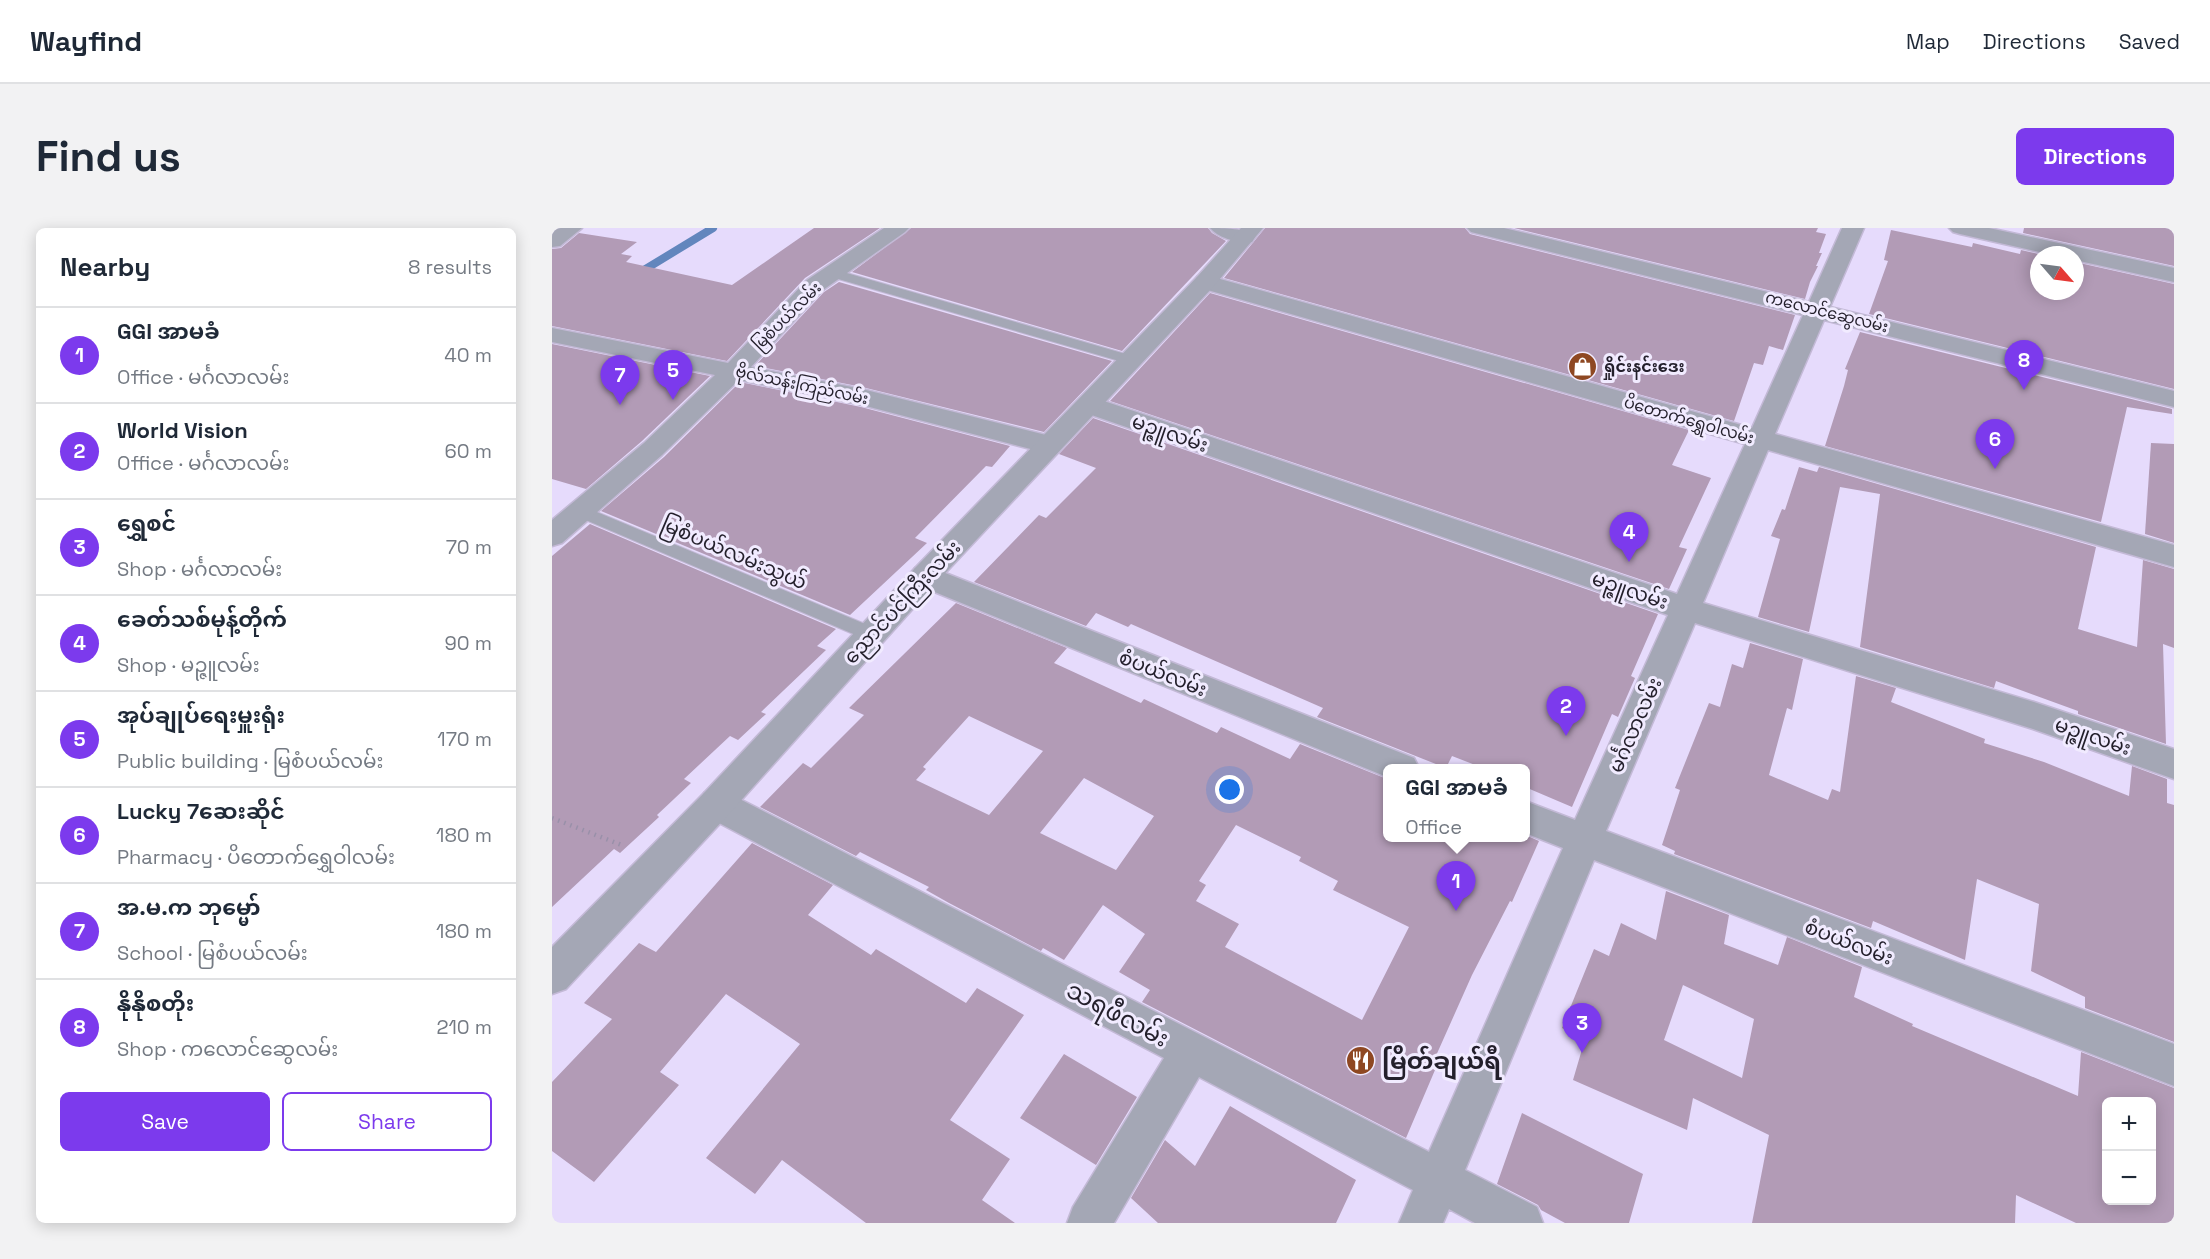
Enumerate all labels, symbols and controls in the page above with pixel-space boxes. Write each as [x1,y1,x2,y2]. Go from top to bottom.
text: Wayfind [30,23,142,59]
text: Map [1906,28,1950,55]
text: Directions [1983,28,2086,55]
text: Saved [2119,28,2180,55]
button: Directions [2016,128,2174,185]
text: Find us [36,130,181,183]
north arrow [2030,246,2084,300]
text: Nearby [60,250,150,284]
text: 8 results [408,254,492,280]
street label: မြစံပယ်လမ်း [748,277,828,357]
street label: ကလောင်ဆွေလမ်း [1763,286,1891,340]
text: GGI အာမခံ [117,317,220,345]
pin: 8 [2004,340,2044,390]
text: 1 [75,342,84,368]
text: 40 m [444,342,492,368]
pin: 5 [654,350,692,400]
shop icon: ရှိုင်းနင်းဒေး [1566,350,1598,382]
place label: ရှိုင်းနင်းဒေး [1603,355,1685,380]
pin: 7 [600,356,640,405]
street label: ဗိုလ်သန်းကြည်လမ်း [733,360,871,413]
text: Office · မင်္ဂလာလမ်း [117,364,289,390]
street label: ပိတောက်ရွှေဝါလမ်း [1621,390,1757,451]
street label: မဉ္ဇူလမ်း [1127,407,1212,461]
text: World Vision [117,416,248,444]
pin: 6 [1976,420,2014,469]
text: 2 [74,438,85,464]
text: 60 m [445,438,492,464]
text: Office · မင်္ဂလာလမ်း [117,450,289,476]
text: ရွှေစင် [117,509,176,537]
street label: မြစံပယ်လမ်းသွယ် [656,510,811,598]
pin: 4 [1610,512,1648,562]
text: 3 [73,534,86,560]
text: 70 m [446,534,492,560]
street label: ညောင်ပင်ကြီးလမ်း [837,534,968,671]
text: Shop · မင်္ဂလာလမ်း [117,556,282,582]
street label: မဉ္ဇူလမ်း [1587,564,1672,618]
text: ခေတ်သစ်မုန့်တိုက် [117,605,287,633]
text: 4 [73,630,86,656]
text: 90 m [445,630,492,656]
street label: စံပယ်လမ်း [1115,643,1211,702]
text: Shop · မဉ္ဇူလမ်း [117,652,260,678]
street label: မင်္ဂလာလမ်း [1602,673,1668,777]
pin: 2 [1546,686,1586,736]
text: အုပ်ချုပ်ရေးမှူးရုံး [117,701,285,729]
street label: မဉ္ဇူလမ်း [2050,710,2135,764]
text: 5 [74,726,86,752]
text: 170 m [437,726,492,752]
text: Public building · မြစံပယ်လမ်း [117,748,383,774]
popup [1383,764,1530,842]
text: GGI အာမခံ [1405,773,1508,801]
your location [1215,775,1244,804]
text: Lucky 7ဆေးဆိုင် [117,797,285,825]
text: Office [1405,814,1462,840]
text: 6 [73,822,86,848]
text: 180 m [436,822,492,848]
text: Pharmacy · ပိတောက်ရွှေဝါလမ်း [117,844,395,870]
pin: 1 [1436,862,1476,911]
text: အ.မ.က ဘုမ္မော် [117,893,260,921]
street label: စံပယ်လမ်း [1801,912,1897,971]
text: 7 [74,918,85,944]
text: 180 m [436,918,492,944]
text: School · မြစံပယ်လမ်း [117,940,308,966]
street label: သရဖီလမ်း [1060,974,1174,1057]
text: နိုနိုစတိုး [117,989,194,1017]
pin: 3 [1562,1004,1602,1053]
text: 8 [74,1014,86,1040]
text: 210 m [436,1014,492,1040]
text: Shop · ကလောင်ဆွေလမ်း [117,1036,338,1062]
restaurant icon: မြိတ်ချယ်ရီ [1345,1044,1377,1076]
place label: မြိတ်ချယ်ရီ [1382,1045,1502,1081]
button: Save [60,1092,270,1151]
button: Share [282,1092,492,1151]
map controls [2102,1097,2156,1205]
button: + [2102,1097,2156,1151]
button: − [2102,1151,2156,1205]

